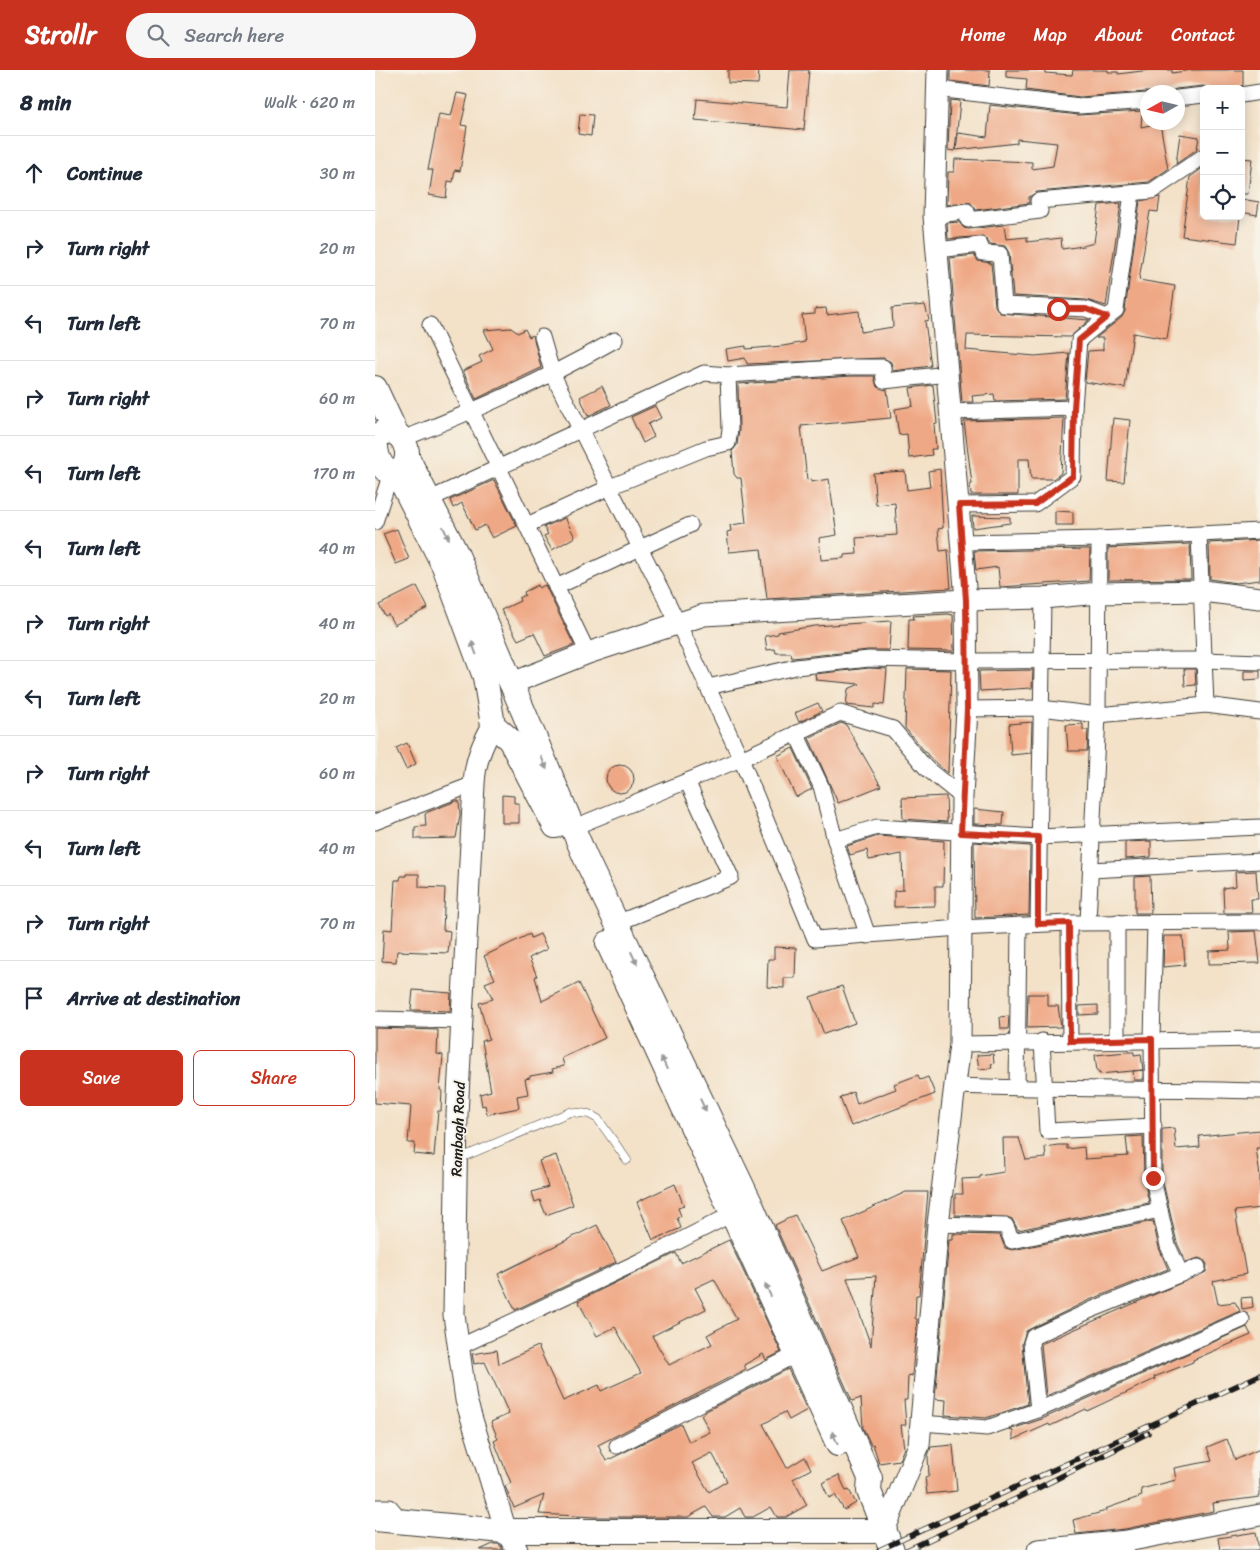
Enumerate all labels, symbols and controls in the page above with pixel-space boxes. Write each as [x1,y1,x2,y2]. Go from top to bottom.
search box [126,13,476,58]
text: Strollr [25,14,96,56]
text: Search here [184,19,284,52]
text: Home [961,19,1006,51]
text: Map [1034,19,1067,51]
text: About [1095,19,1143,51]
text: Contact [1171,19,1235,51]
icon: search [144,21,172,49]
text: 8 min [20,84,71,122]
north arrow [1140,85,1185,130]
map controls [1200,85,1245,220]
button: + [1200,85,1245,130]
text: Walk · 620 m [264,88,355,117]
button: − [1200,130,1245,175]
text: Continue [67,157,143,190]
icon: ahead [20,159,48,187]
text: 30 m [320,159,355,188]
button: locate [1200,175,1245,220]
text: Turn right [67,232,149,265]
icon: right [20,234,48,262]
text: 20 m [319,234,355,263]
route start [1047,298,1070,321]
text: Turn left [67,307,140,340]
icon: left [20,309,48,337]
text: 70 m [319,309,355,338]
text: Turn right [67,382,149,415]
icon: right [20,384,48,412]
text: 60 m [319,384,355,413]
text: Turn left [67,457,140,490]
icon: left [20,459,48,487]
text: 170 m [312,459,355,488]
one-way arrow [443,526,451,540]
text: Turn left [67,532,140,565]
icon: left [20,534,48,562]
text: 40 m [318,534,355,563]
text: Turn right [67,607,149,640]
icon: right [20,609,48,637]
text: 40 m [318,609,355,638]
one-way arrow [470,640,477,655]
text: Turn left [67,682,140,715]
icon: left [20,684,48,712]
text: 20 m [319,684,355,713]
one-way arrow [541,756,549,770]
text: Turn right [67,757,149,790]
icon: right [20,759,48,787]
text: 60 m [319,759,355,788]
text: Turn left [67,832,140,865]
icon: left [20,834,48,862]
text: 40 m [318,834,355,863]
text: Turn right [67,907,149,940]
icon: right [20,909,48,937]
text: 70 m [319,909,355,938]
one-way arrow [629,951,638,966]
text: Arrive at destination [67,982,240,1015]
icon: arrive [20,984,48,1012]
button: Save [20,1050,183,1106]
button: Share [193,1050,355,1106]
one-way arrow [659,1056,667,1070]
street label: Rambagh Road [443,1080,473,1177]
one-way arrow [700,1098,708,1112]
route end [1142,1167,1165,1190]
one-way arrow [764,1283,772,1297]
one-way arrow [831,1431,839,1445]

